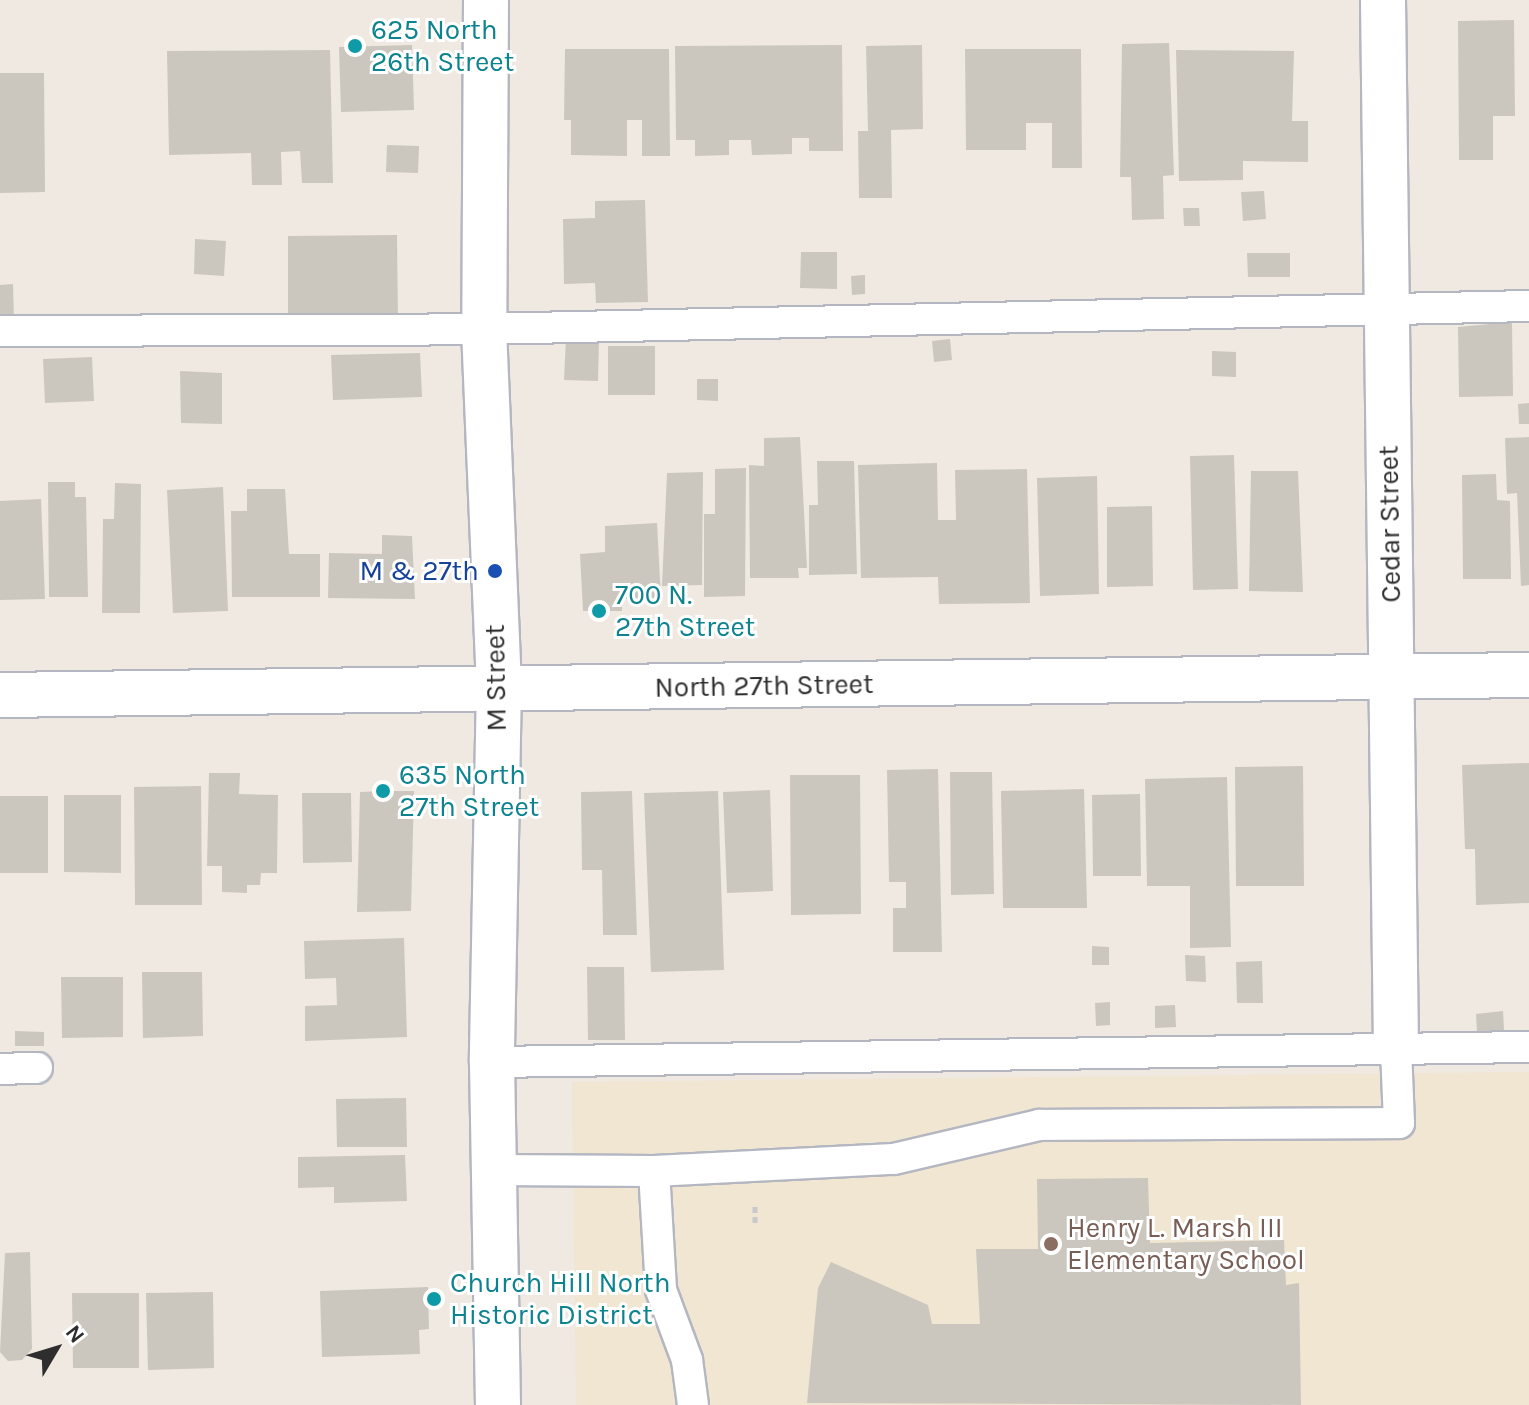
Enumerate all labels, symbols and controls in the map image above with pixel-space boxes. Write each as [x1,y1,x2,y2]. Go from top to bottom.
place label: 625 North 26th Street [371,13,514,79]
marker: 625 North 26th Street [346,37,364,55]
street label: Cedar Street [1372,445,1408,603]
place label: M & 27th [360,554,479,588]
marker: M & 27th [486,562,504,580]
place label: 700 N. 27th Street [615,578,755,644]
marker: 700 N. 27th Street [590,602,608,620]
street label: M Street [478,624,514,732]
street label: North 27th Street [654,667,874,705]
place label: 635 North 27th Street [399,758,539,824]
marker: 635 North 27th Street [374,782,392,800]
place label: Henry L. Marsh III Elementary School [1067,1211,1305,1277]
marker: Henry L. Marsh III Elementary School [1042,1235,1060,1253]
place label: Church Hill North Historic District [450,1266,671,1332]
marker: Church Hill North Historic District [425,1290,443,1308]
north arrow [16,1309,96,1389]
text: N [60,1320,90,1348]

